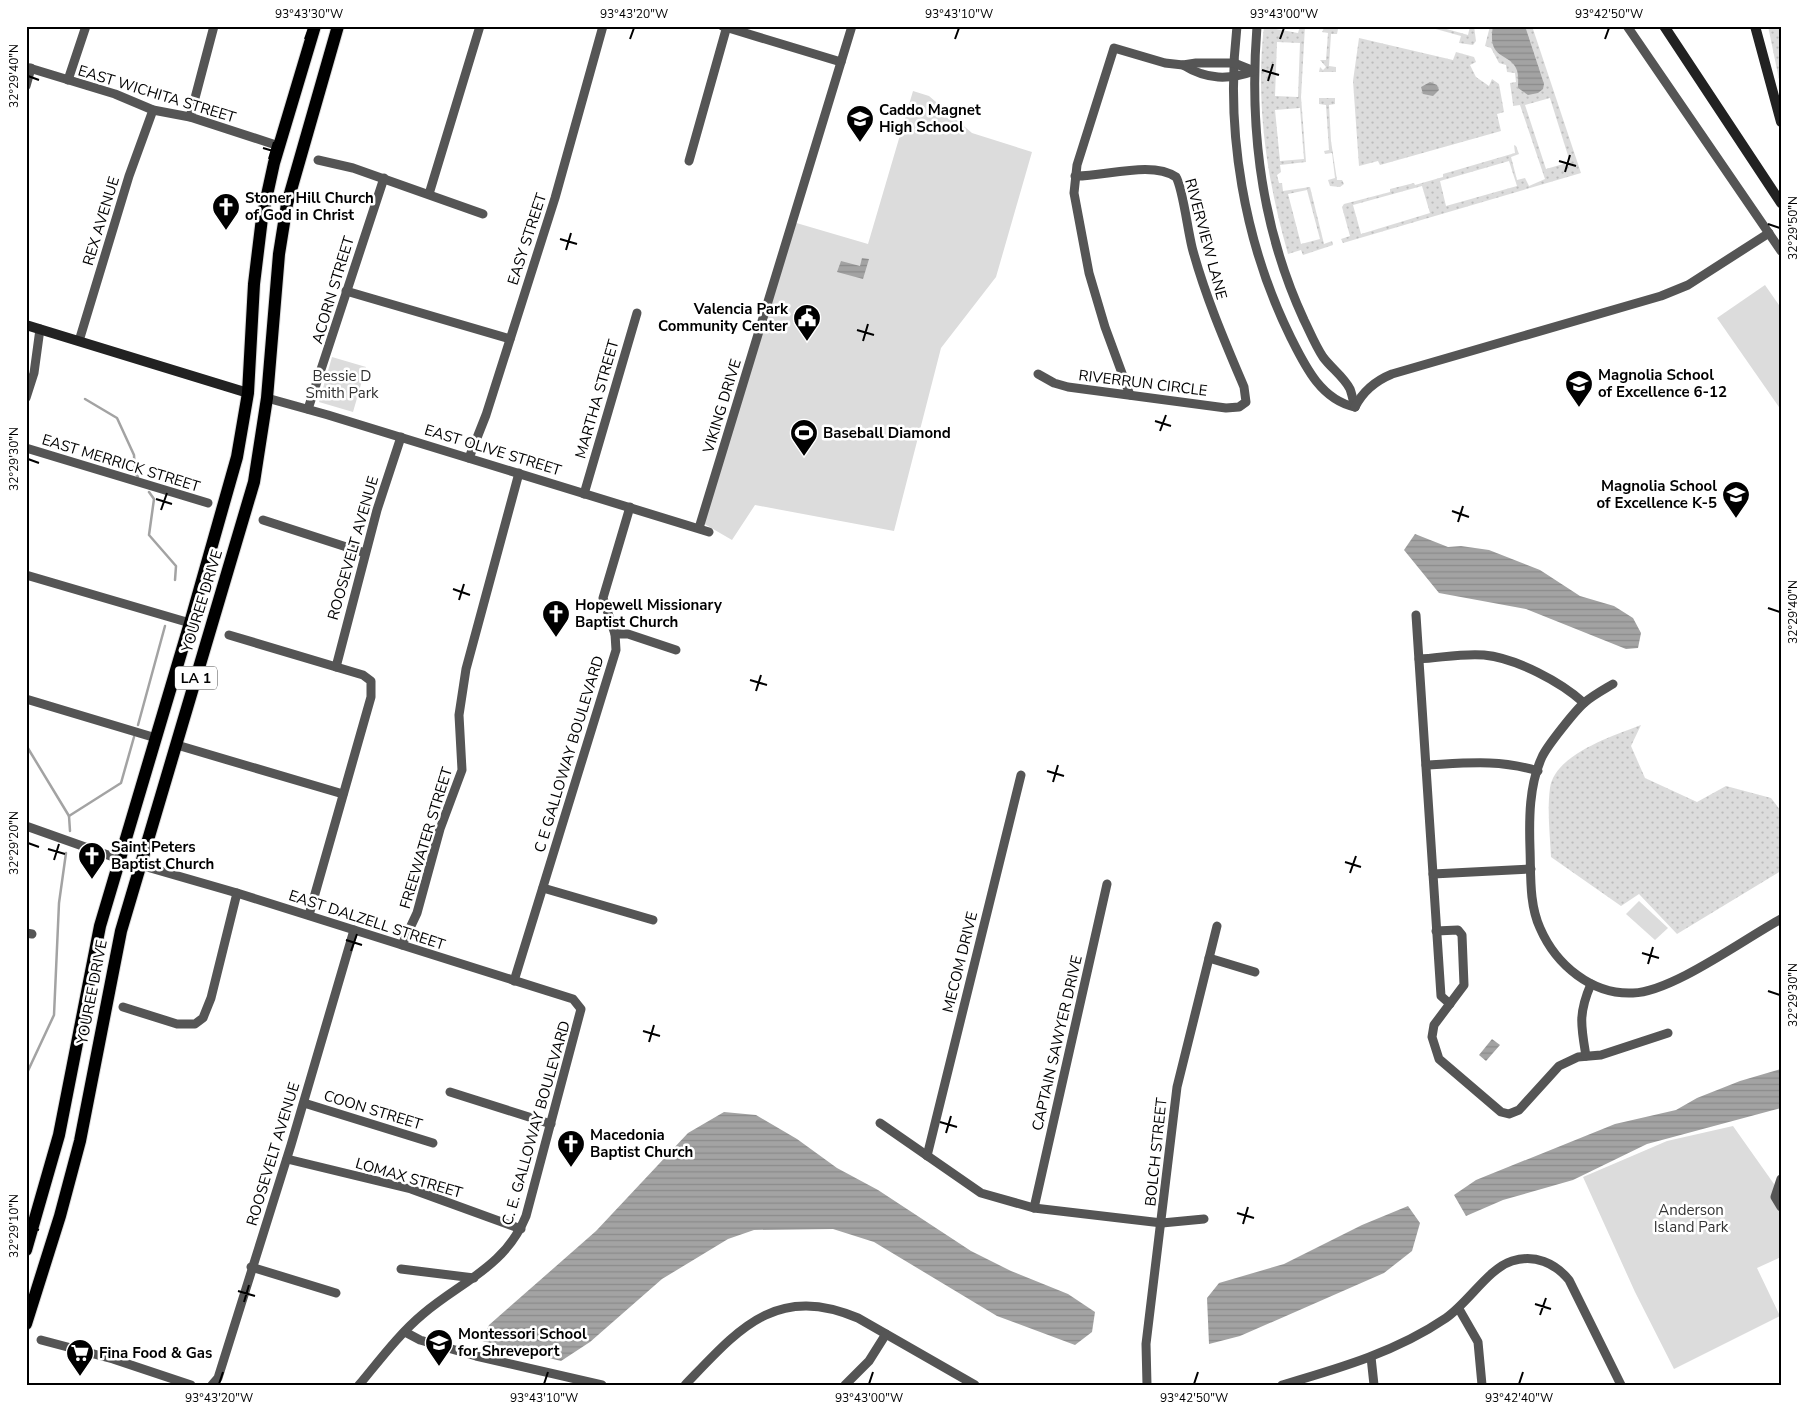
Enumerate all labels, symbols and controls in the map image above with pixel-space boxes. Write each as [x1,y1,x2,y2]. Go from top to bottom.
text: 93°43'30"W [275,6,343,22]
text: 93°43'20"W [600,6,668,22]
text: 93°43'10"W [925,6,993,22]
text: 93°43'00"W [1250,6,1318,22]
text: 93°42'50"W [1575,6,1643,22]
text: 32°29'40"N [6,44,22,108]
street label: EAST WICHITA STREET [76,60,238,128]
place label: Caddo Magnet High School [879,100,981,137]
school or university icon: Caddo Magnet High School [845,104,875,143]
street label: REX AVENUE [78,174,124,268]
street label: RIVERVIEW LANE [1180,176,1232,302]
place label: Stoner Hill Church of God in Christ [245,188,374,225]
street label: EASY STREET [503,190,551,288]
church icon: Stoner Hill Church of God in Christ [211,192,241,231]
text: 32°29'50"N [1785,196,1801,260]
street label: ACORN STREET [307,234,359,346]
place label: Valencia Park Community Center [658,299,789,336]
public building icon: Valencia Park Community Center [792,303,822,342]
street label: MARTHA STREET [570,337,624,461]
street label: VIKING DRIVE [698,357,746,456]
street label: RIVERRUN CIRCLE [1077,365,1209,401]
place label: Magnolia School of Excellence 6-12 [1598,365,1727,402]
park label: Bessie D Smith Park [305,366,379,403]
school or university icon: Magnolia School of Excellence 6-12 [1564,369,1594,408]
sports icon: Baseball Diamond [789,418,819,457]
street label: EAST OLIVE STREET [422,420,564,480]
place label: Baseball Diamond [823,423,951,443]
text: 32°29'30"N [6,427,22,491]
street label: EAST MERRICK STREET [39,429,203,497]
street label: ROOSEVELT AVENUE [323,474,383,622]
place label: Magnolia School of Excellence K-5 [1596,476,1717,513]
school or university icon: Magnolia School of Excellence K-5 [1721,480,1751,519]
street label: YOUREE DRIVE [177,547,227,656]
text: 32°29'40"N [1785,580,1801,644]
place label: Hopewell Missionary Baptist Church [575,595,722,632]
church icon: Hopewell Missionary Baptist Church [541,599,571,638]
street label: C E GALLOWAY BOULEVARD [529,653,609,855]
road number: LA 1 [175,666,217,690]
street label: FREEWATER STREET [395,765,457,911]
text: 32°29'20"N [6,811,22,875]
place label: Saint Peters Baptist Church [111,837,214,874]
church icon: Saint Peters Baptist Church [77,841,107,880]
street label: EAST DALZELL STREET [286,885,448,955]
street label: MECOM DRIVE [938,909,982,1015]
street label: YOUREE DRIVE [72,938,112,1047]
street label: CAPTAIN SAWYER DRIVE [1027,953,1087,1133]
text: 32°29'30"N [1785,963,1801,1027]
street label: C. E. GALLOWAY BOULEVARD [497,1018,575,1228]
street label: ROOSEVELT AVENUE [242,1080,304,1228]
street label: COON STREET [321,1086,425,1134]
street label: BOLCH STREET [1140,1097,1172,1207]
place label: Macedonia Baptist Church [590,1125,693,1162]
church icon: Macedonia Baptist Church [556,1129,586,1168]
street label: LOMAX STREET [353,1153,465,1203]
text: 32°29'10"N [6,1194,22,1258]
park label: Anderson Island Park [1654,1200,1729,1237]
place label: Montessori School for Shreveport [458,1324,587,1361]
school or university icon: Montessori School for Shreveport [424,1328,454,1367]
supermarket icon: Fina Food & Gas [65,1338,95,1377]
place label: Fina Food & Gas [99,1343,212,1363]
text: 93°43'20"W [185,1390,253,1406]
text: 93°43'10"W [510,1390,578,1406]
text: 93°43'00"W [835,1390,903,1406]
text: 93°42'50"W [1160,1390,1228,1406]
text: 93°42'40"W [1485,1390,1553,1406]

